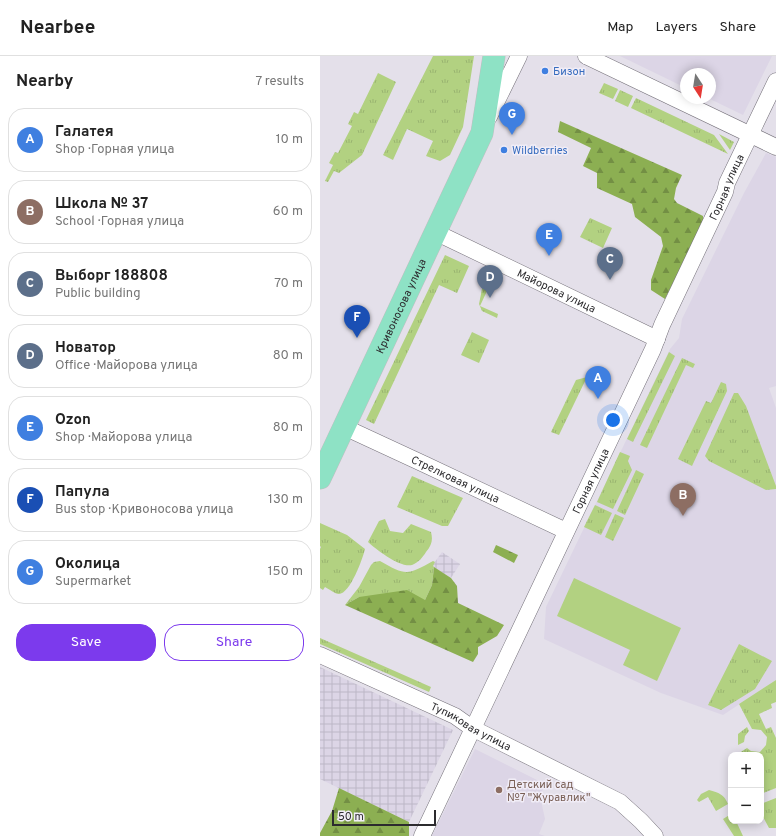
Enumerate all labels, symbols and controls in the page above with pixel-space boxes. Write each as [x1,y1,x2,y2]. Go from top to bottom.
text: Nearbee [20,16,95,40]
text: Map [607,19,633,36]
text: Layers [655,19,697,36]
text: Share [719,19,756,36]
place label: Бизон [553,65,585,79]
marker: Бизон [540,66,550,76]
north arrow [680,68,716,104]
text: Nearby [16,71,73,93]
text: 7 results [255,74,304,90]
pin: G [499,102,525,135]
text: Галатея [55,123,114,142]
text: A [25,132,35,148]
text: 10 m [276,132,303,148]
text: Shop · Горная улица [55,142,174,158]
place label: Wildberries [512,144,568,158]
marker: Wildberries [499,145,509,155]
street label: Горная улица [707,152,748,223]
text: Школа № 37 [55,195,148,214]
text: B [26,204,34,220]
text: 60 m [273,204,303,220]
text: School · Горная улица [55,214,184,230]
pin: E [536,223,562,256]
pin: C [597,247,623,280]
street label: Кривоносова улица [373,257,430,356]
pin: D [477,265,503,298]
text: Выборг 188808 [55,267,168,286]
street label: Майорова улица [514,267,598,317]
text: C [26,276,34,292]
text: 70 m [274,276,303,292]
text: Public building [55,286,141,302]
pin: F [344,305,370,338]
text: Новатор [55,339,116,358]
text: D [25,348,35,364]
text: 80 m [273,348,303,364]
text: Office · Майорова улица [55,358,198,374]
pin: A [585,366,611,399]
your location [603,410,623,430]
text: Ozon [55,411,91,430]
text: E [26,420,34,436]
text: 80 m [273,420,303,436]
text: Shop · Майорова улица [55,430,192,446]
street label: Горная улица [570,446,613,516]
street label: Стрелковая улица [409,453,502,507]
text: Папула [55,483,110,502]
pin: B [670,483,696,516]
text: F [26,492,34,508]
text: 130 m [268,492,303,508]
text: Bus stop · Кривоносова улица [55,502,233,518]
text: Околица [55,555,120,574]
text: G [26,564,34,580]
text: 150 m [268,564,303,580]
text: Supermarket [55,574,131,590]
button: Save [16,624,156,661]
button: Share [164,624,304,661]
street label: Тупиковая улица [428,700,513,754]
map controls [728,752,764,824]
button: + [728,752,764,788]
place label: Детский сад №7 "Журавлик" [507,778,590,805]
marker: Детский сад №7 "Журавлик" [494,785,504,795]
button: − [728,788,764,824]
scale bar [332,808,436,827]
text: 50 m [338,810,364,824]

